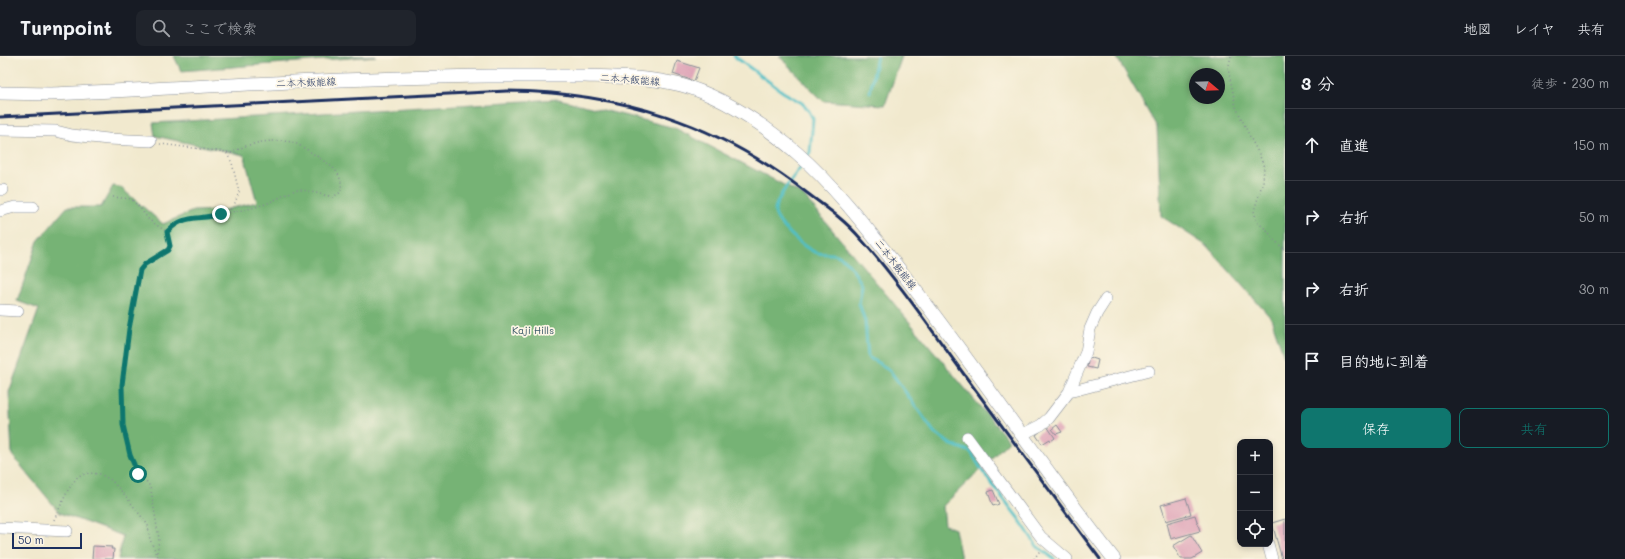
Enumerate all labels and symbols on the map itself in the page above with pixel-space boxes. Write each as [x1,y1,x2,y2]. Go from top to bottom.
north arrow [1189,68,1225,104]
street label: 二本木飯能線 [600,70,660,88]
street label: 二本木飯能線 [276,74,336,90]
route end [212,205,230,223]
street label: 二本木飯能線 [872,236,920,292]
park label: Kaji Hills [512,323,554,337]
route start [129,465,147,483]
scale bar [12,531,82,550]

